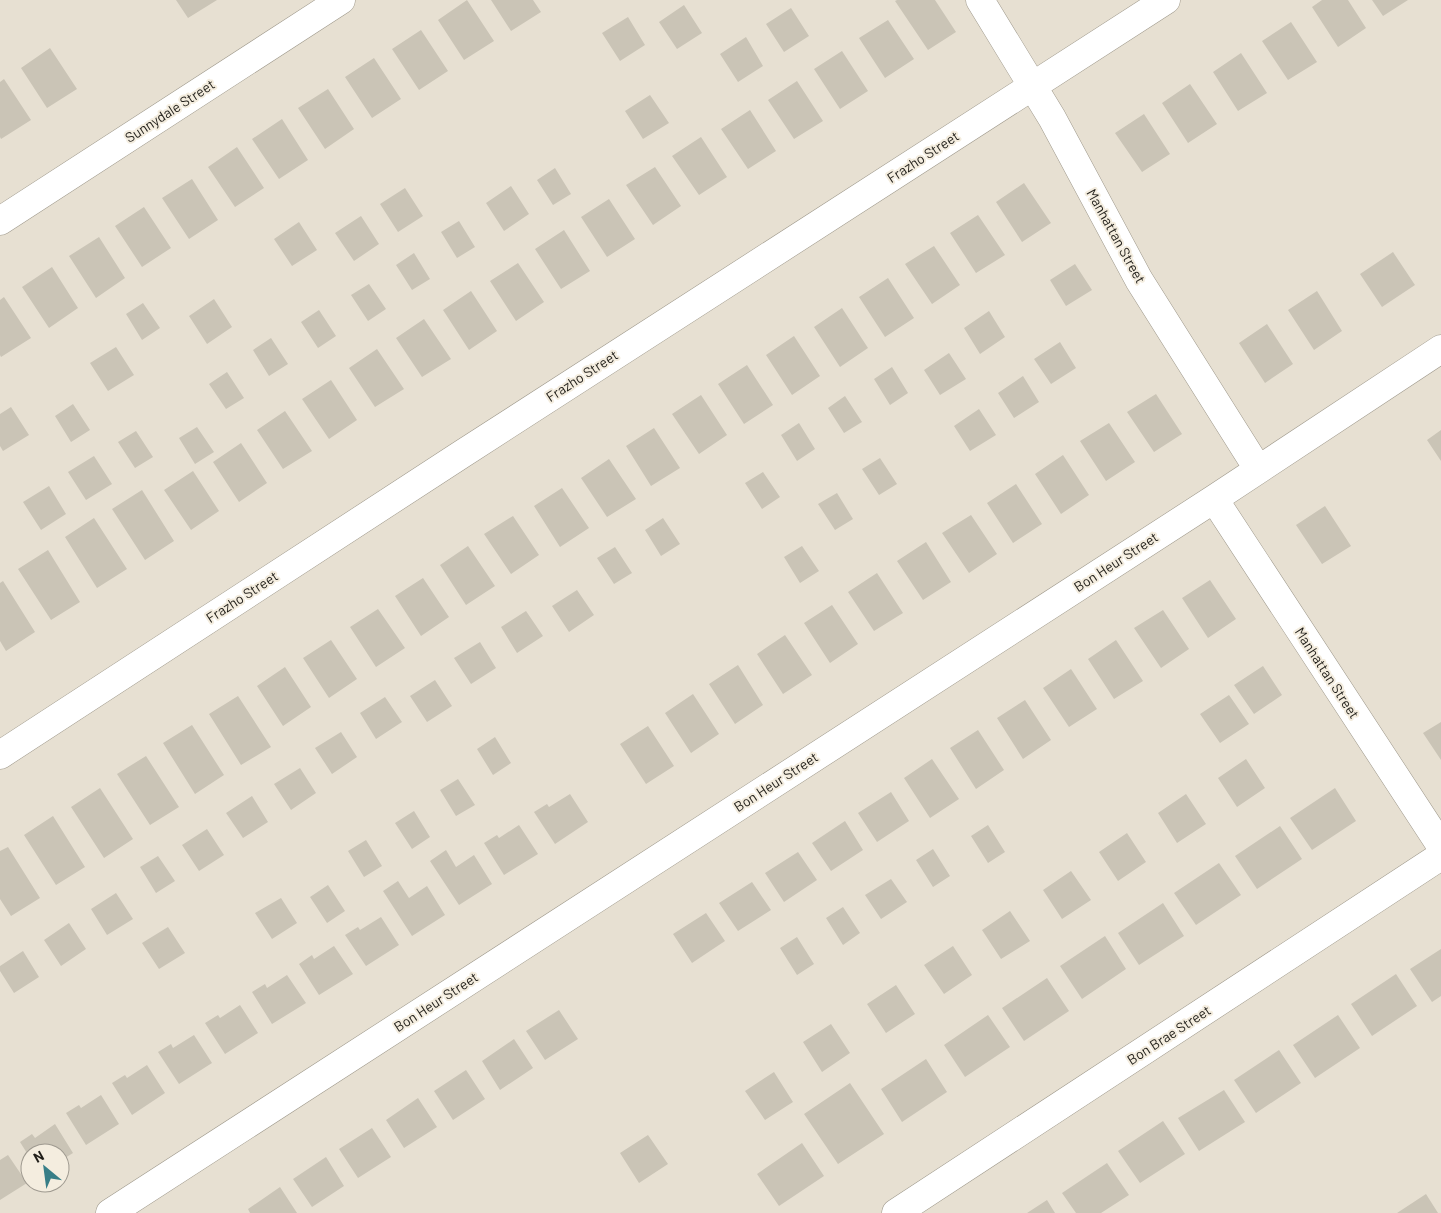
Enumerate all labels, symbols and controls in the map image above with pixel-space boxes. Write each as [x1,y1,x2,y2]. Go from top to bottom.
street label: Sunnydale Street [122,75,218,146]
street label: Frazho Street [884,127,962,186]
street label: Manhattan Street [1083,186,1149,286]
street label: Frazho Street [543,346,621,405]
street label: Bon Heur Street [1070,528,1161,595]
street label: Frazho Street [203,567,281,626]
street label: Manhattan Street [1292,624,1363,721]
street label: Bon Heur Street [730,748,821,815]
street label: Bon Heur Street [390,968,481,1035]
street label: Bon Brae Street [1124,1001,1214,1068]
north arrow [20,1143,70,1193]
text: N [30,1147,47,1166]

